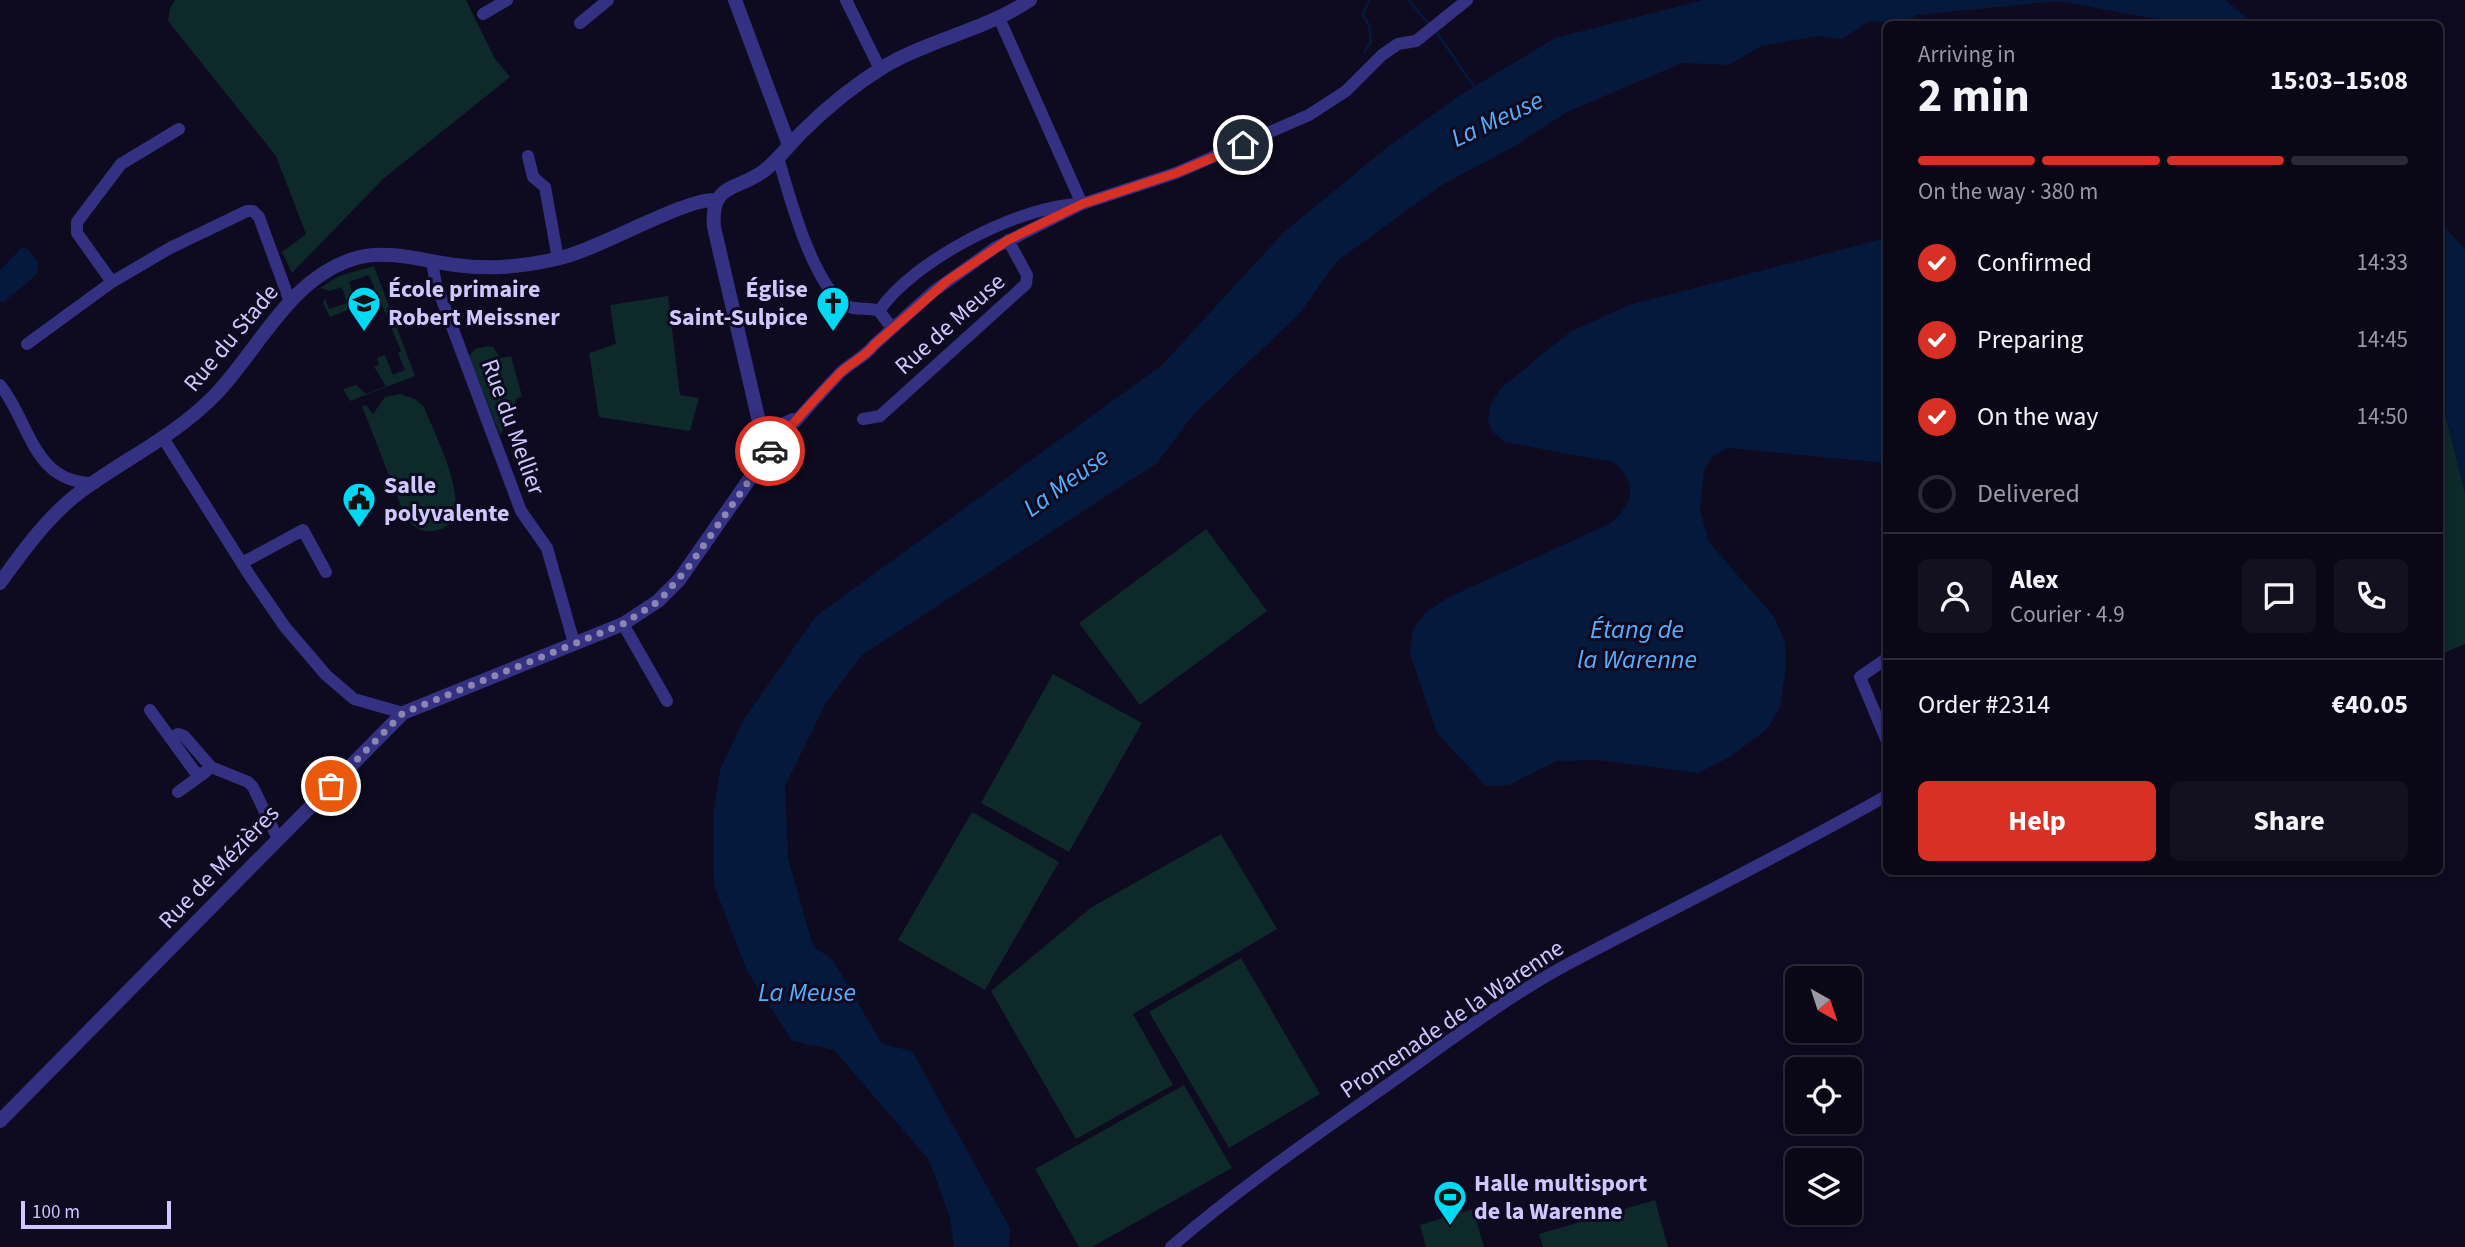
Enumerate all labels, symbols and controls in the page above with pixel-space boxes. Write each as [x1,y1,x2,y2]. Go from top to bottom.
text: Arriving in [1918,38,2016,71]
text: 15:03–15:08 [2270,62,2408,99]
text: 2 min [1918,64,2030,129]
water label: La Meuse [1445,82,1549,156]
pin [1213,115,1273,175]
icon: home [1224,126,1262,164]
text: On the way · 380 m [1918,175,2098,208]
icon: check [1918,244,1956,282]
text: Confirmed [1977,244,2092,281]
text: 14:33 [2357,246,2408,279]
street label: Rue de Meuse [887,265,1013,383]
place label: École primaire Robert Meissner [388,272,560,335]
place label: Église Saint-Sulpice [669,272,808,335]
street label: Rue du Stade [175,276,287,400]
school or university icon: École primaire Robert Meissner [345,284,383,333]
church icon: Église Saint-Sulpice [814,284,852,333]
icon: check [1918,321,1956,359]
text: Preparing [1977,321,2083,358]
text: 14:45 [2357,323,2408,356]
street label: Rue du Mellier [472,354,554,500]
icon: check [1918,398,1956,436]
text: On the way [1977,398,2098,435]
text: 14:50 [2357,400,2408,433]
courier [735,416,805,486]
icon: car [751,432,789,470]
water label: La Meuse [1015,438,1117,526]
place label: Salle polyvalente [384,468,509,531]
text: Delivered [1977,475,2080,512]
public building icon: Salle polyvalente [340,480,378,529]
button: person [1918,559,1992,633]
button: chat [2242,559,2316,633]
button: phone [2334,559,2408,633]
text: Alex [2010,561,2059,598]
text: Courier · 4.9 [2010,598,2125,631]
water label: Étang de la Warenne [1577,611,1697,678]
text: Order #2314 [1918,686,2050,723]
text: €40.05 [2332,686,2408,723]
pin [301,756,361,816]
icon: bag [312,767,350,805]
button: Help [1918,781,2156,861]
button: Share [2170,781,2408,861]
street label: Rue de Mézières [151,797,287,937]
street label: Promenade de la Warenne [1333,931,1571,1107]
north arrow [1785,966,1862,1043]
map controls [1785,966,1862,1225]
water label: La Meuse [758,974,856,1011]
button: locate [1785,1057,1862,1134]
button: layers [1785,1148,1862,1225]
place label: Halle multisport de la Warenne [1474,1166,1647,1229]
sports icon: Halle multisport de la Warenne [1431,1178,1469,1227]
scale bar [21,1198,172,1230]
text: 100 m [32,1199,80,1226]

